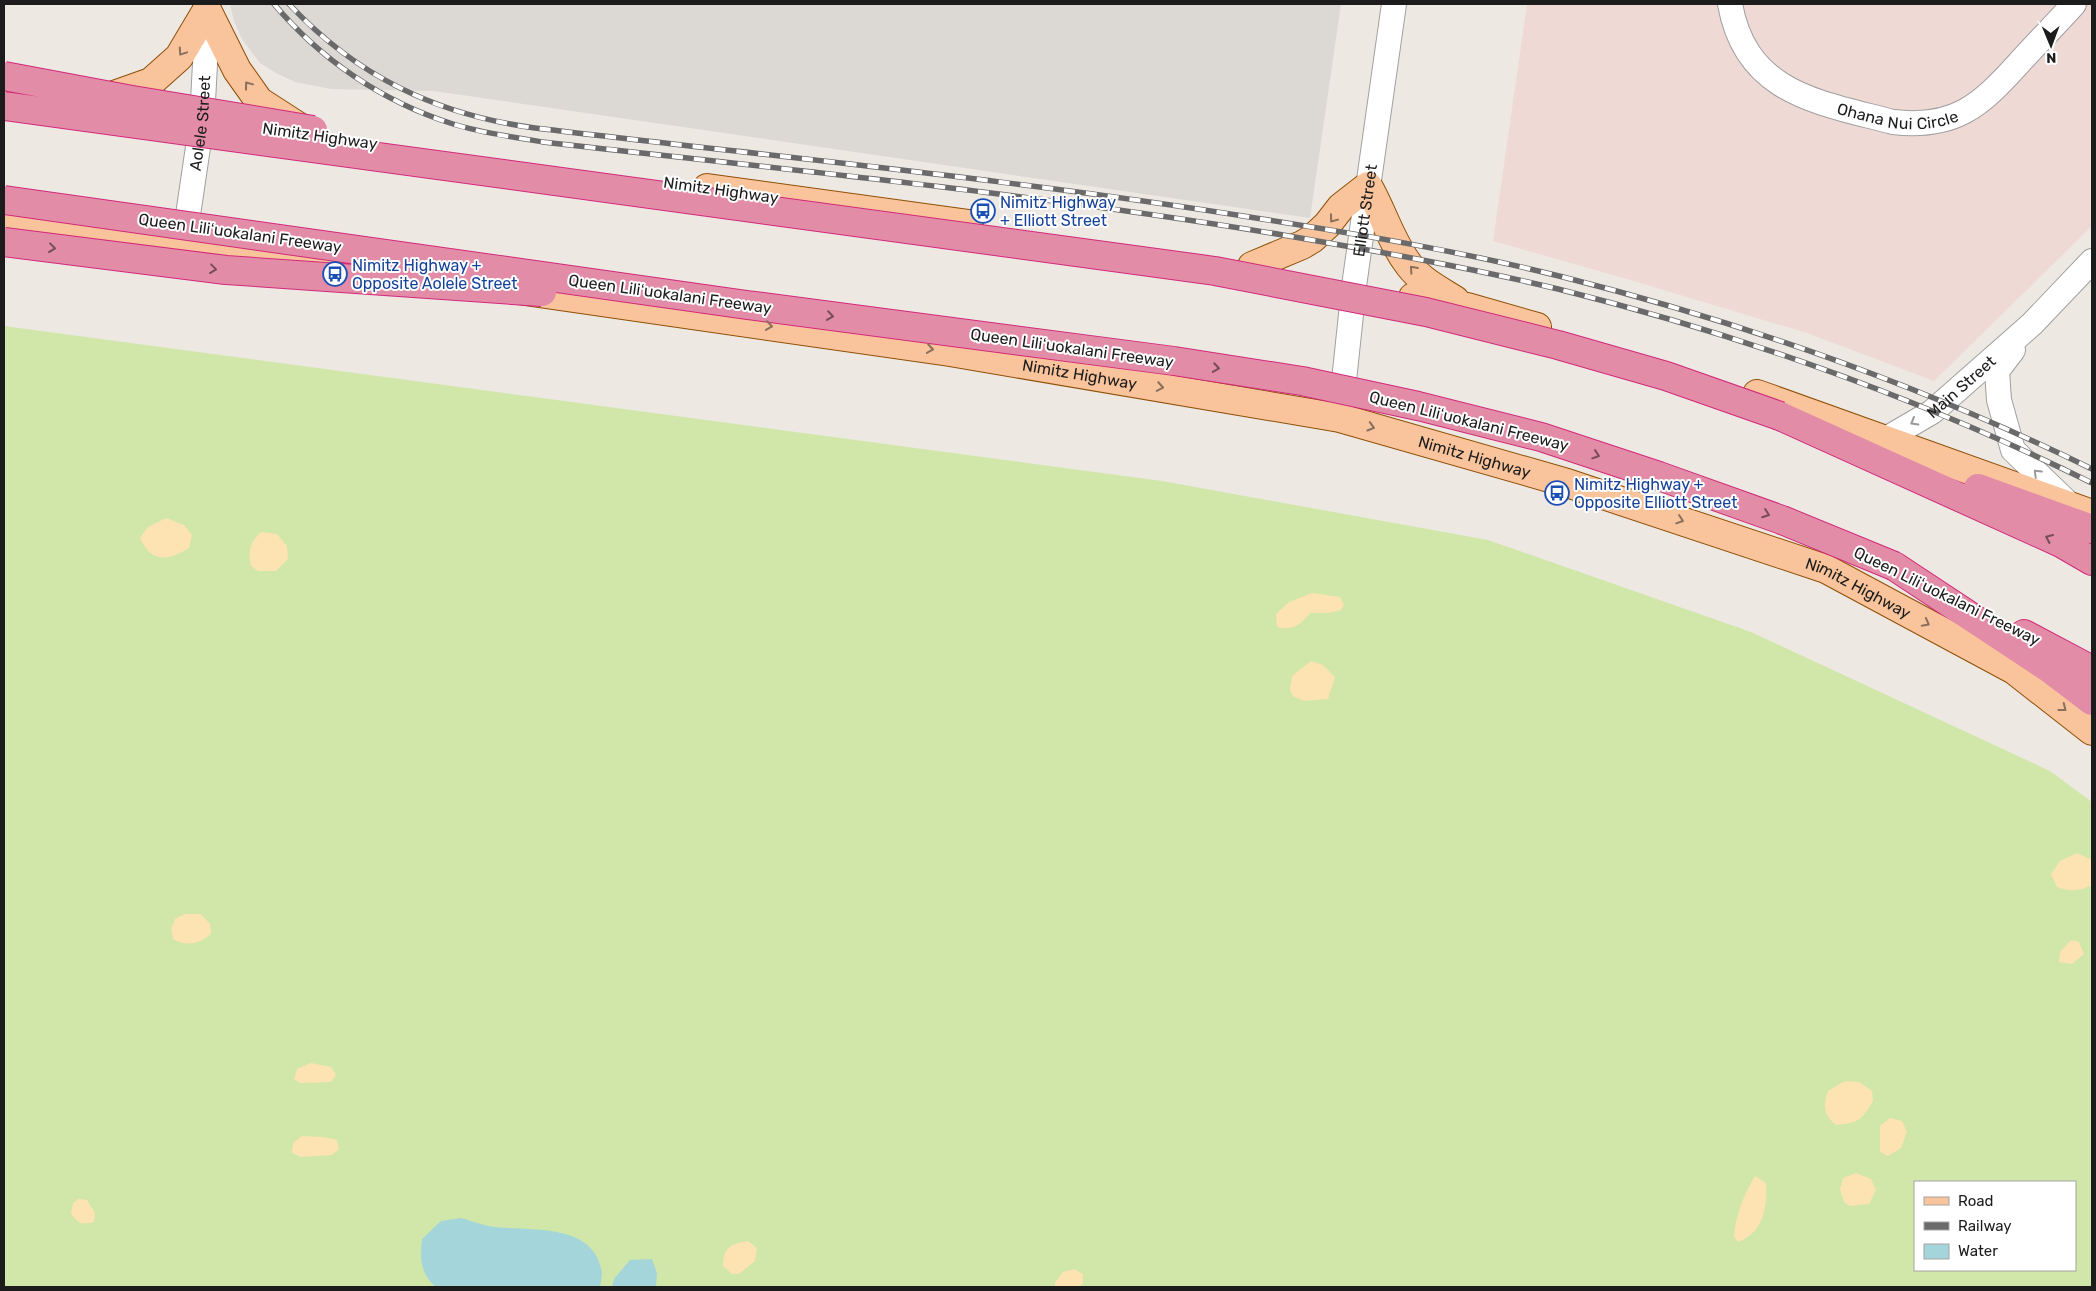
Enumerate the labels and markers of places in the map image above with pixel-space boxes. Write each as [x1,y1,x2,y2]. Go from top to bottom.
place label: Nimitz Highway + Elliott Street [1000,193,1116,230]
bus stop icon: Nimitz Highway + Elliott Street [970,198,996,224]
place label: Nimitz Highway + Opposite Aolele Street [352,256,518,293]
bus stop icon: Nimitz Highway + Opposite Aolele Street [322,261,348,287]
place label: Nimitz Highway + Opposite Elliott Street [1574,475,1737,512]
bus stop icon: Nimitz Highway + Opposite Elliott Street [1544,480,1570,506]

